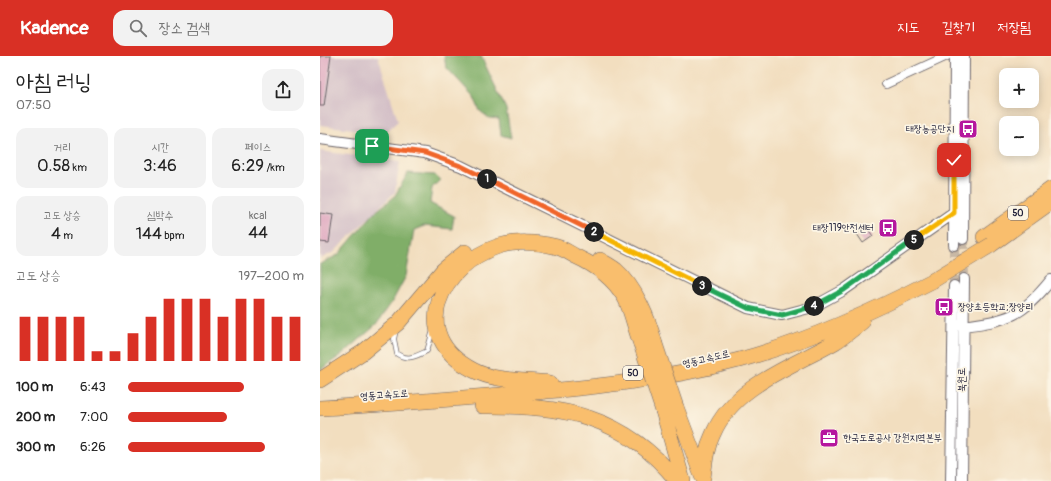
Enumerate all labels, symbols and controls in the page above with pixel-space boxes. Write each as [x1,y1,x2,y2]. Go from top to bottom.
search box [113,10,393,46]
text: Kadence [20,16,89,40]
icon: search [127,17,149,39]
text: 장소 검색 [159,19,210,38]
text: 지도 [897,19,919,36]
text: 길찾기 [941,19,975,36]
text: 저장됨 [997,19,1031,36]
text: 아침 러닝 [16,68,92,96]
map controls [999,68,1039,156]
button: + [999,68,1039,108]
button: share [262,69,304,111]
text: 07:50 [16,97,51,113]
button: − [999,116,1039,156]
bus stop icon: 태장농공단지 [957,118,979,140]
place label: 태장농공단지 [906,123,954,135]
pin [355,129,389,163]
icon: arrive [361,135,383,157]
text: 거리 [53,141,71,154]
text: 시간 [151,141,169,154]
text: 페이스 [245,141,271,154]
pin [937,143,971,177]
icon: check [943,149,965,171]
text: 0.58 [37,155,70,176]
text: 3:46 [143,155,177,176]
text: 6:29 [231,155,264,176]
text: km [70,161,87,174]
text: /km [264,161,285,174]
pin: 1 [477,169,497,189]
text: 1 [485,172,489,185]
road number: 50 [1008,206,1028,220]
text: 고도 상승 [43,209,81,222]
text: 심박수 [147,209,173,222]
text: kcal [249,209,267,222]
bus stop icon: 태장119안전센터 [877,217,899,239]
text: 44 [248,222,268,243]
pin: 2 [584,222,604,242]
place label: 태장119안전센터 [813,222,874,234]
text: 4 [51,223,61,244]
text: 144 [135,223,162,244]
text: 2 [591,225,597,238]
text: m [61,229,73,242]
text: bpm [162,229,185,242]
pin: 5 [904,230,924,250]
text: 5 [911,233,917,246]
text: 고도 상승 [16,268,61,284]
text: 197–200 m [238,268,304,284]
pin: 3 [692,276,712,296]
text: 3 [699,279,705,292]
pin: 4 [804,296,824,316]
bus stop icon: 장양초등학교;장양리 [933,296,955,318]
text: 4 [811,299,817,312]
place label: 장양초등학교;장양리 [958,301,1033,313]
street label: 영동고속도로 [681,348,731,370]
road number: 50 [623,366,643,380]
street label: 북원로 [956,368,968,392]
text: 100 m [16,379,53,395]
text: 6:43 [80,379,106,395]
street label: 영동고속도로 [359,387,409,403]
text: 200 m [16,409,55,425]
text: 7:00 [80,409,108,425]
office icon: 한국도로공사 강원지역본부 [818,427,840,449]
place label: 한국도로공사 강원지역본부 [843,432,942,444]
text: 300 m [16,439,55,455]
text: 6:26 [80,439,106,455]

